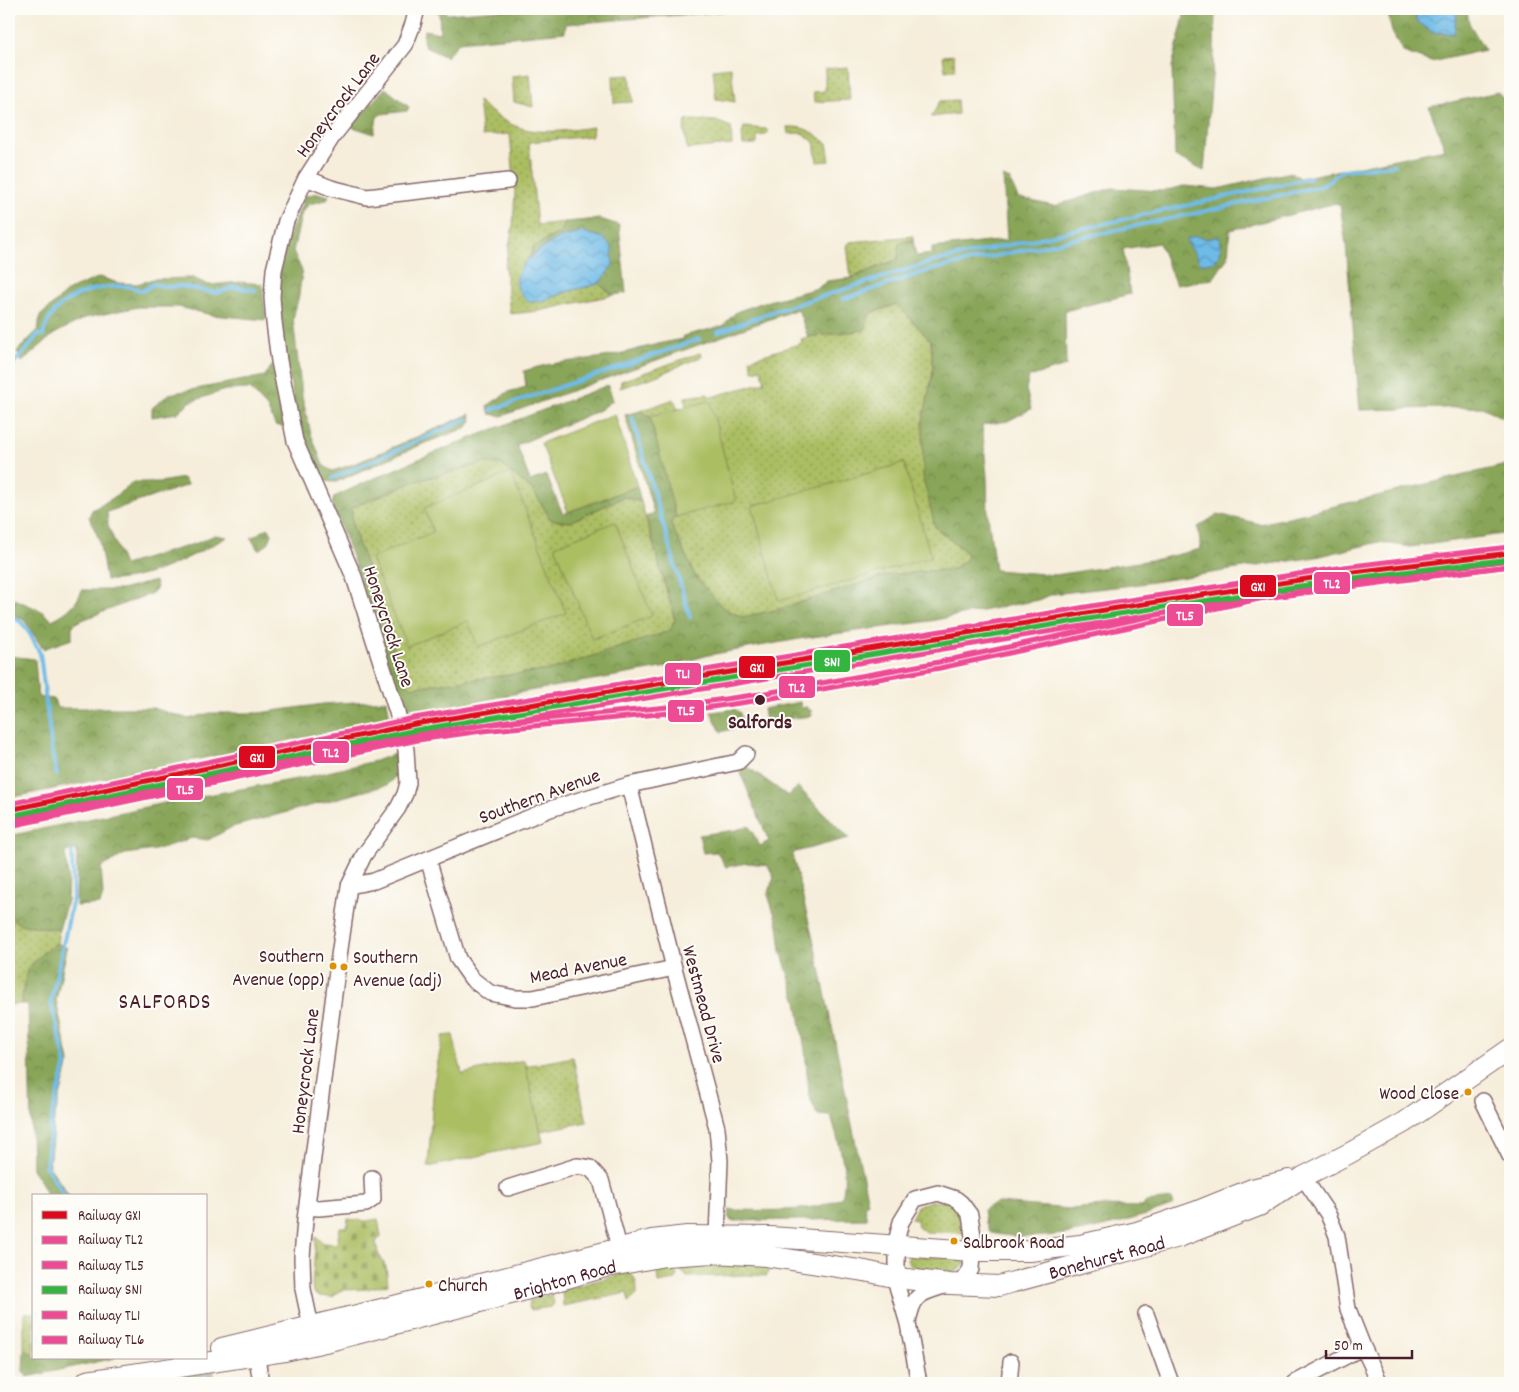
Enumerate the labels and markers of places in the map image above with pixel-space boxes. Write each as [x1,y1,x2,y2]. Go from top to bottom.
marker: Salfords [753,693,767,707]
place label: Salfords [728,710,792,738]
place label: Southern Avenue (opp) [232,945,324,995]
place label: Southern Avenue (adj) [353,946,442,996]
marker: Southern Avenue (opp) [328,961,338,971]
marker: Southern Avenue (adj) [339,962,349,972]
place label: Wood Close [1379,1082,1459,1109]
marker: Wood Close [1463,1087,1473,1097]
place label: Salbrook Road [963,1231,1065,1258]
marker: Salbrook Road [949,1236,959,1246]
place label: Church [438,1274,488,1301]
marker: Church [424,1279,434,1289]

